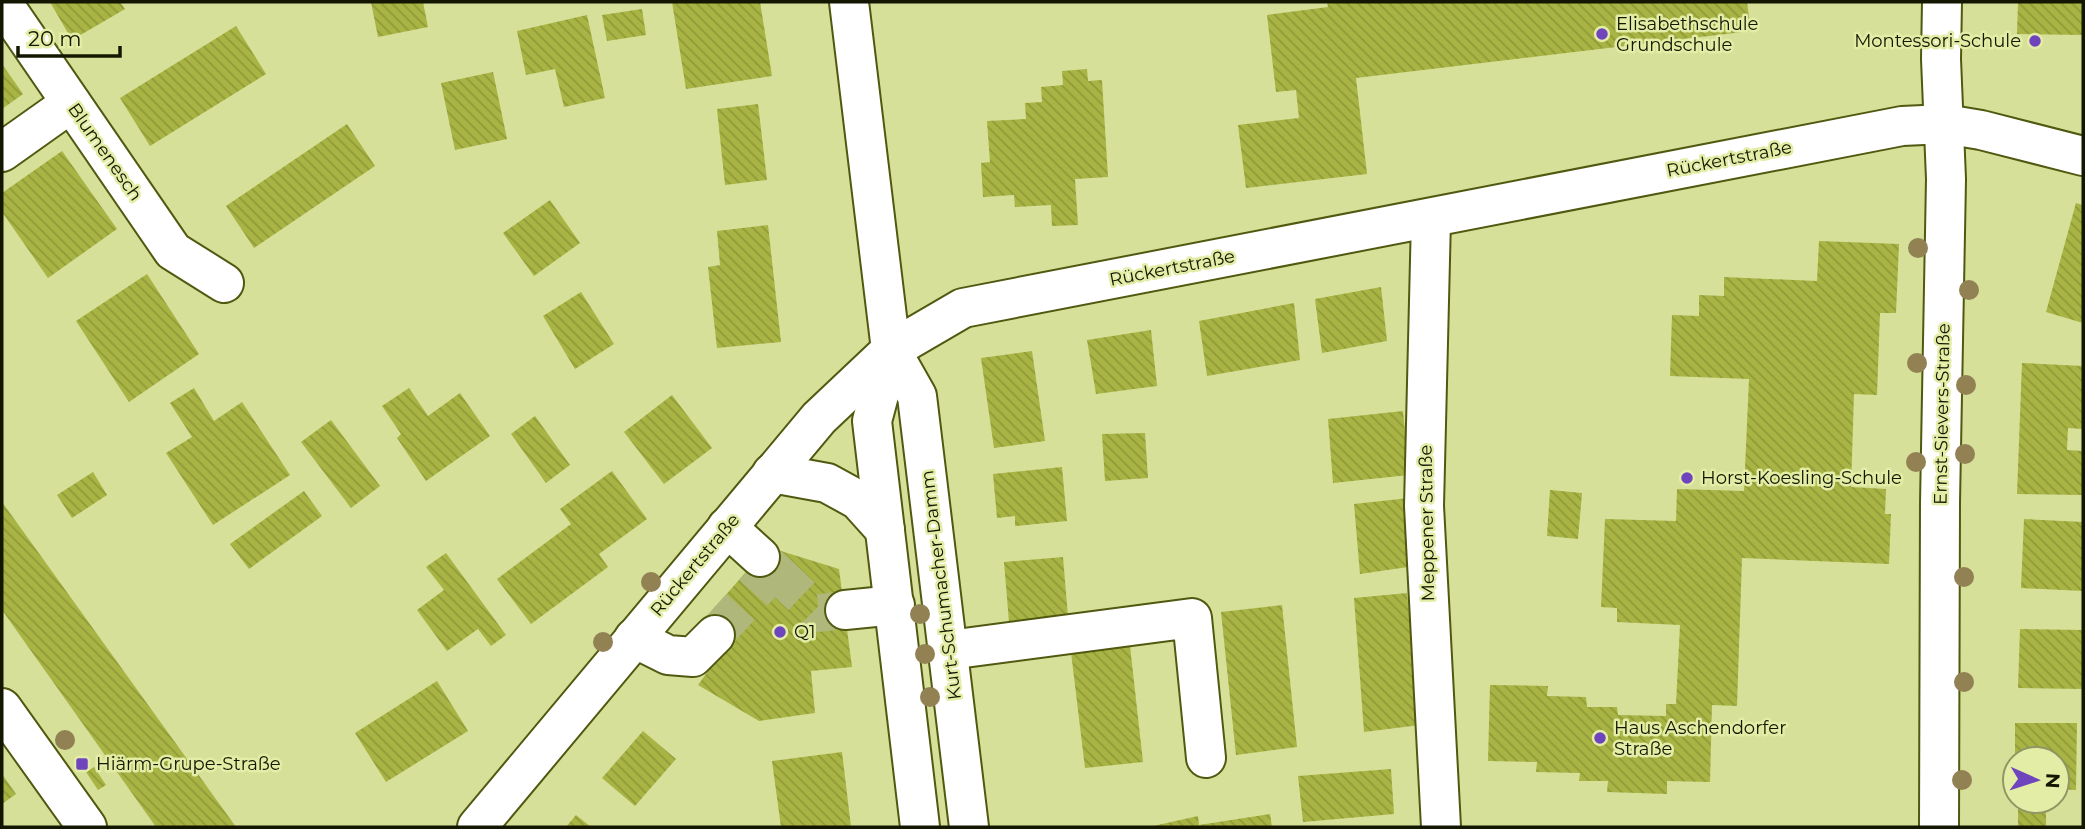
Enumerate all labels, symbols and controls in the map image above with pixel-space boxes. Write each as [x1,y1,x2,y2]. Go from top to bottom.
place label: Elisabethschule Grundschule [1616,13,1759,56]
scale bar [18,14,119,58]
text: 20 m [28,26,82,51]
marker: Elisabethschule Grundschule [1594,26,1610,42]
place label: Montessori-Schule [1854,30,2021,52]
marker: Montessori-Schule [2027,33,2043,49]
street label: Blumenesch [63,99,147,205]
street label: Rückertstraße [1664,136,1794,182]
street label: Rückertstraße [1107,245,1237,291]
street label: Ernst-Sievers-Straße [1929,323,1955,505]
street label: Meppener Straße [1415,444,1439,602]
place label: Horst-Koesling-Schule [1701,467,1902,489]
street label: Kurt-Schumacher-Damm [916,469,966,701]
marker: Horst-Koesling-Schule [1679,470,1695,486]
street label: Rückertstraße [646,509,744,621]
place label: Q1 [794,621,815,643]
marker: Q1 [772,624,788,640]
place label: Haus Aschendorfer Straße [1614,717,1786,760]
marker: Haus Aschendorfer Straße [1592,730,1608,746]
north arrow [2001,745,2071,815]
place label: Hiärm-Grupe-Straße [96,753,281,775]
marker: Hiärm-Grupe-Straße [74,756,90,772]
text: N [2041,773,2064,789]

